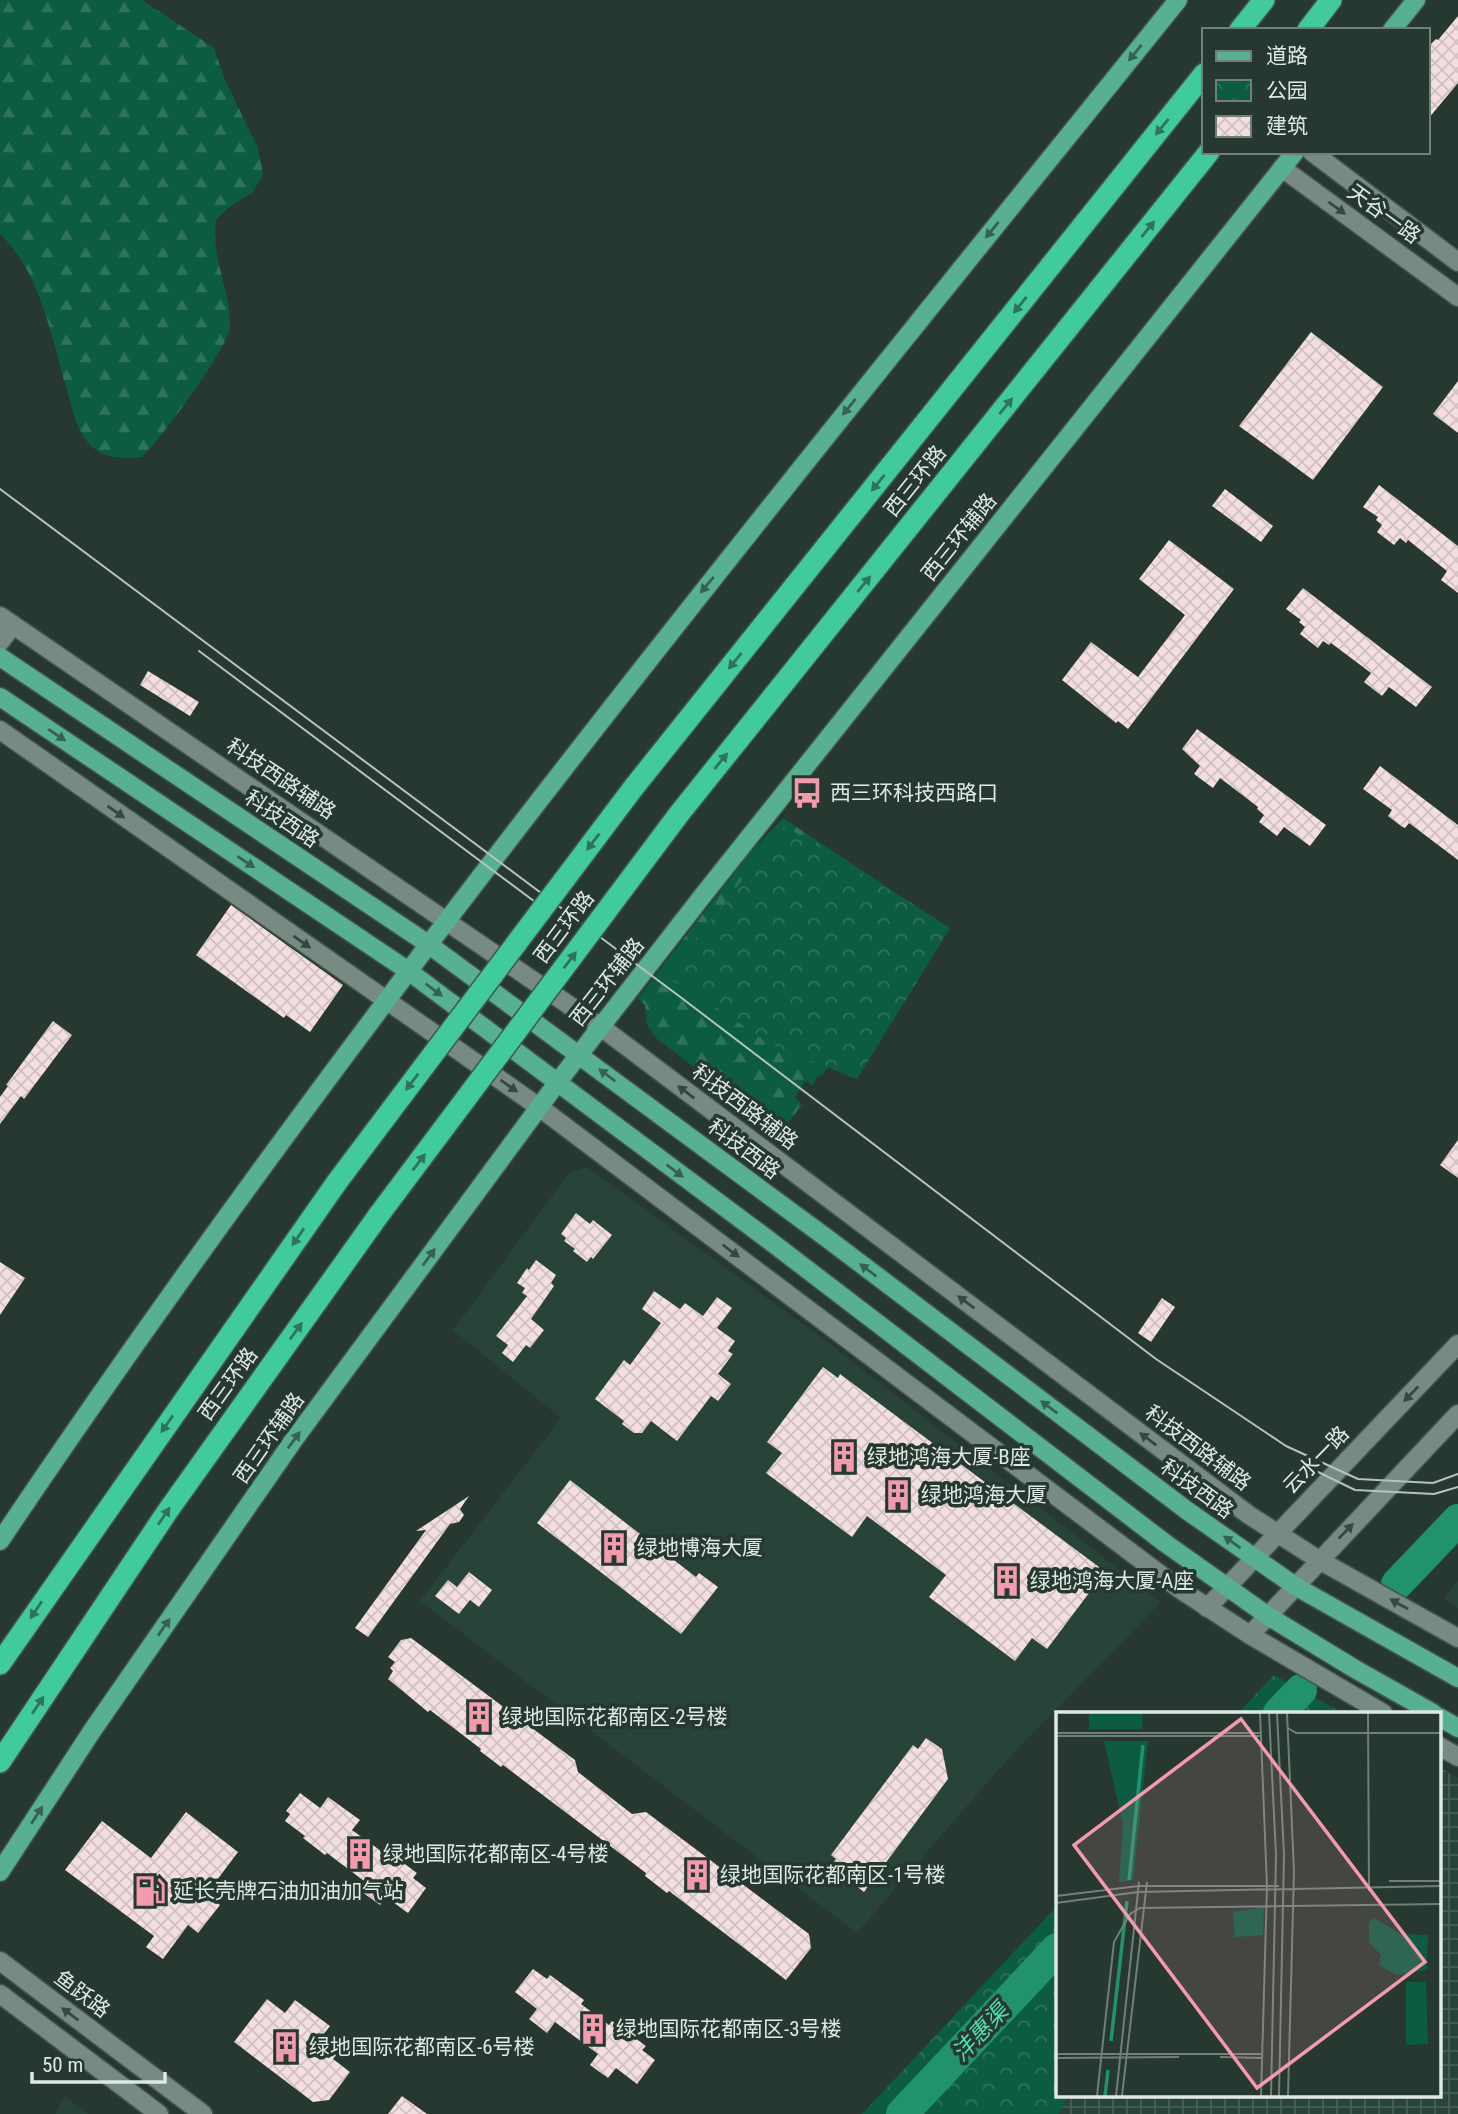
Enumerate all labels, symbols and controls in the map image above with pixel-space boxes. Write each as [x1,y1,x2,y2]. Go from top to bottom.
legend [1202,28,1430,154]
text: 道路 [1266,44,1308,68]
one-way arrow [1128,45,1143,62]
text: 公园 [1266,79,1308,103]
text: 建筑 [1266,114,1308,138]
one-way arrow [1154,118,1169,136]
street label: 天谷一路 [1343,180,1425,248]
one-way arrow [1328,201,1346,215]
one-way arrow [1140,220,1155,237]
one-way arrow [985,222,1000,239]
one-way arrow [1012,296,1027,314]
one-way arrow [842,398,857,416]
one-way arrow [998,398,1013,416]
street label: 西三环路 [879,441,951,521]
one-way arrow [870,473,885,491]
street label: 西三环辅路 [917,489,1001,585]
one-way arrow [699,575,714,593]
one-way arrow [856,575,871,593]
one-way arrow [728,651,743,669]
one-way arrow [47,729,67,742]
street label: 科技西路辅路 [222,733,340,825]
one-way arrow [714,753,729,771]
bus stop icon: 西三环科技西路口 [790,776,824,810]
place label: 西三环科技西路口 [830,781,998,805]
street label: 科技西路 [240,785,324,853]
one-way arrow [107,805,125,819]
one-way arrow [586,833,600,851]
one-way arrow [237,855,255,869]
street label: 西三环路 [529,886,599,968]
street label: 西三环辅路 [565,933,649,1031]
one-way arrow [293,935,311,949]
one-way arrow [563,951,577,969]
one-way arrow [425,983,443,997]
street label: 科技西路辅路 [687,1059,803,1155]
one-way arrow [598,1068,616,1082]
one-way arrow [405,1073,419,1091]
one-way arrow [500,1079,518,1093]
one-way arrow [678,1084,696,1099]
street label: 科技西路 [703,1114,785,1184]
one-way arrow [411,1153,426,1171]
one-way arrow [665,1163,683,1178]
one-way arrow [291,1228,305,1246]
one-way arrow [722,1244,740,1258]
one-way arrow [422,1247,436,1266]
one-way arrow [859,1262,877,1277]
one-way arrow [957,1295,975,1309]
one-way arrow [289,1322,303,1340]
street label: 西三环路 [194,1343,262,1425]
one-way arrow [1402,1385,1419,1402]
street label: 西三环辅路 [229,1388,309,1488]
one-way arrow [1040,1400,1058,1414]
street label: 科技西路辅路 [1140,1400,1256,1496]
one-way arrow [160,1415,174,1433]
street label: 云水一路 [1278,1421,1354,1499]
one-way arrow [287,1431,301,1449]
one-way arrow [1139,1432,1157,1446]
building icon: 绿地鸿海大厦-B座 [827,1440,861,1474]
place label: 绿地鸿海大厦-B座 [867,1445,1031,1469]
street label: 科技西路 [1156,1454,1238,1524]
building icon: 绿地鸿海大厦 [881,1478,915,1512]
place label: 绿地鸿海大厦 [921,1483,1047,1507]
one-way arrow [157,1507,171,1525]
one-way arrow [1338,1523,1354,1540]
building icon: 绿地博海大厦 [597,1531,631,1565]
one-way arrow [1223,1535,1241,1549]
place label: 绿地博海大厦 [637,1536,763,1560]
building icon: 绿地鸿海大厦-A座 [990,1564,1024,1598]
place label: 绿地鸿海大厦-A座 [1030,1569,1194,1593]
one-way arrow [1389,1598,1408,1610]
one-way arrow [30,1600,43,1620]
one-way arrow [157,1618,171,1636]
one-way arrow [31,1696,44,1715]
building icon: 绿地国际花都南区-2号楼 [462,1700,496,1734]
place label: 绿地国际花都南区-2号楼 [502,1705,728,1729]
inset map [1056,1712,1440,2096]
one-way arrow [30,1806,43,1825]
building icon: 绿地国际花都南区-4号楼 [343,1837,377,1871]
place label: 绿地国际花都南区-4号楼 [383,1842,609,1866]
building icon: 绿地国际花都南区-1号楼 [680,1858,714,1892]
place label: 绿地国际花都南区-1号楼 [720,1863,946,1887]
fuel station icon: 延长壳牌石油加油加气站 [133,1874,167,1908]
place label: 延长壳牌石油加油加气站 [173,1879,404,1903]
street label: 鱼跃路 [50,1965,114,2023]
water label: 沣惠渠 [947,1996,1016,2067]
one-way arrow [61,2007,80,2021]
building icon: 绿地国际花都南区-3号楼 [576,2012,610,2046]
place label: 绿地国际花都南区-3号楼 [616,2017,842,2041]
building icon: 绿地国际花都南区-6号楼 [269,2030,303,2064]
place label: 绿地国际花都南区-6号楼 [309,2035,535,2059]
scale bar [32,2040,164,2084]
text: 50 m [42,2053,83,2077]

